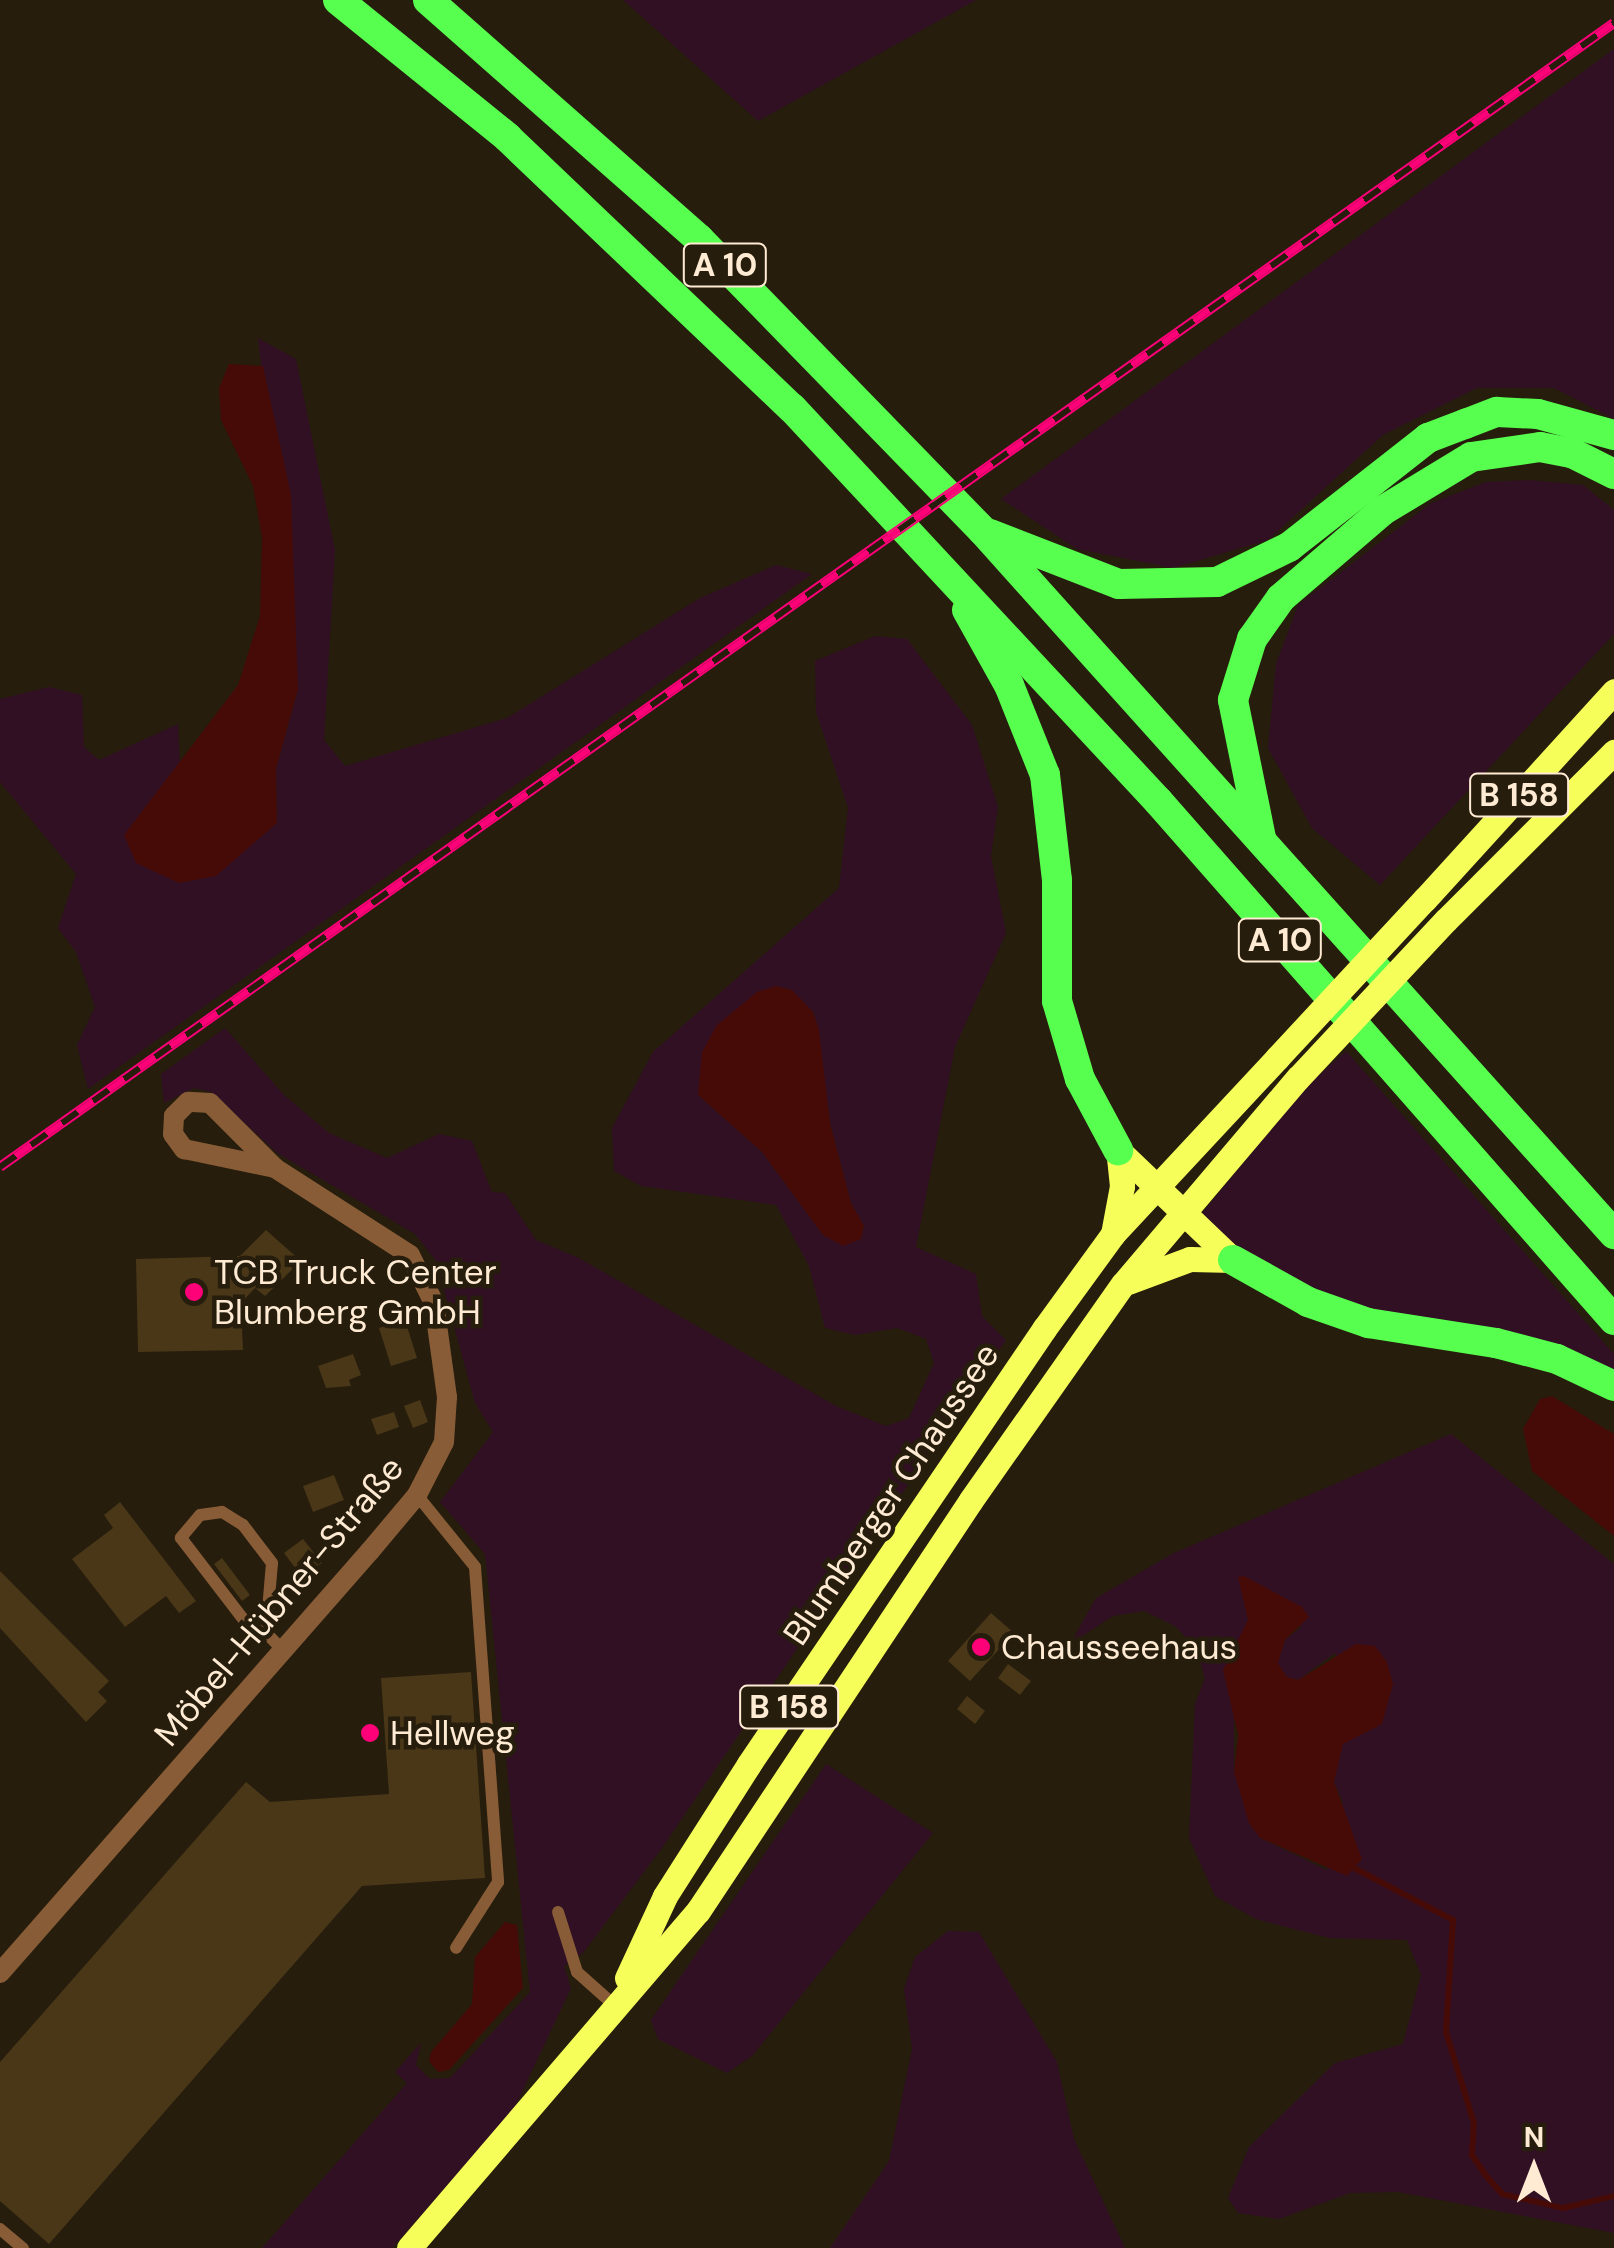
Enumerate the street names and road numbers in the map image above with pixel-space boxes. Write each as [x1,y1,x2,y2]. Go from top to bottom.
road number: A 10 [682,238,768,292]
road number: B 158 [1469,768,1569,822]
road number: A 10 [1238,913,1322,967]
street label: Blumberger Chaussee [774,1335,1008,1653]
street label: Möbel-Hübner-Straße [146,1448,412,1754]
road number: B 158 [739,1680,839,1734]

